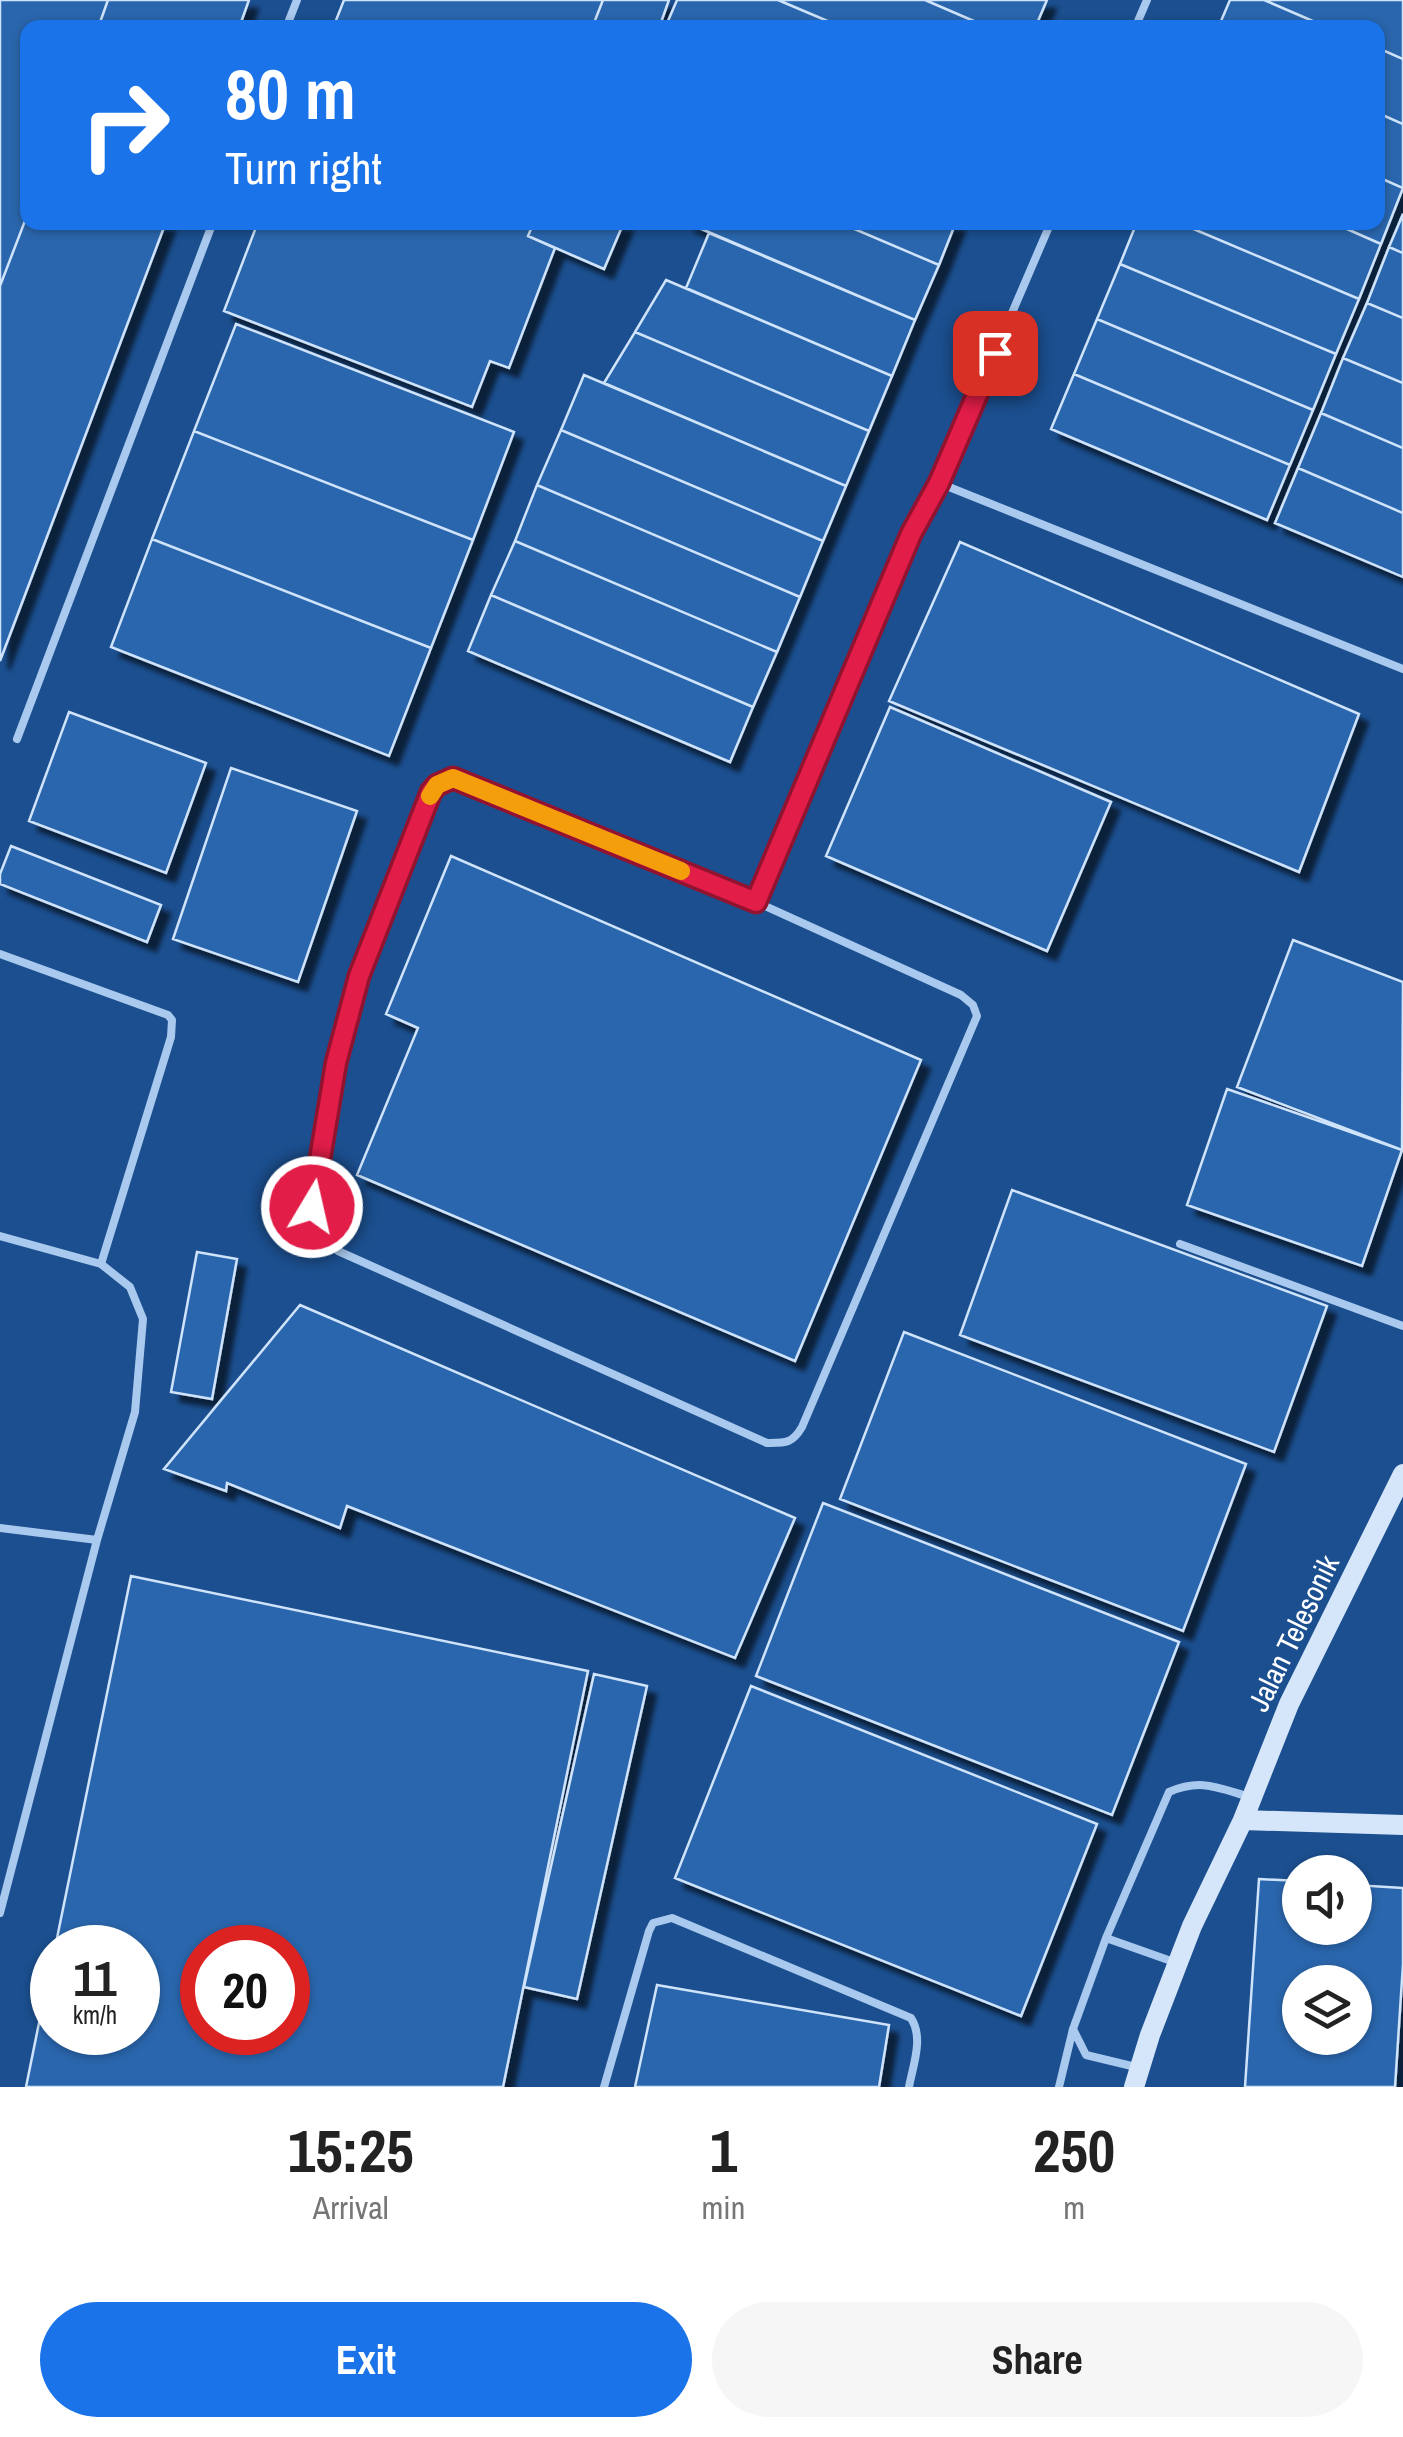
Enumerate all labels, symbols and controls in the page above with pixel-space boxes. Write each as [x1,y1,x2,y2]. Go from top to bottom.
text: 80 m [225,47,356,141]
icon: right [60,60,190,190]
text: Turn right [225,137,382,198]
pin [953,311,1038,396]
icon: arrive [968,326,1023,381]
position arrow [260,1155,364,1259]
street label: Jalan Telesonik [1238,1548,1348,1718]
map controls [1282,1855,1372,2055]
button: sound [1282,1855,1372,1945]
speed limit sign: 20 [180,1925,310,2055]
text: 11 [73,1944,117,2012]
button: layers [1282,1965,1372,2055]
text: km/h [73,1998,117,2032]
text: 15:25 [288,2110,414,2191]
text: 1 [710,2110,737,2191]
text: 250 [1033,2110,1115,2191]
text: Arrival [313,2186,389,2229]
text: min [701,2186,745,2229]
text: m [1063,2186,1085,2229]
button: Exit [40,2302,692,2417]
button: Share [712,2302,1363,2417]

